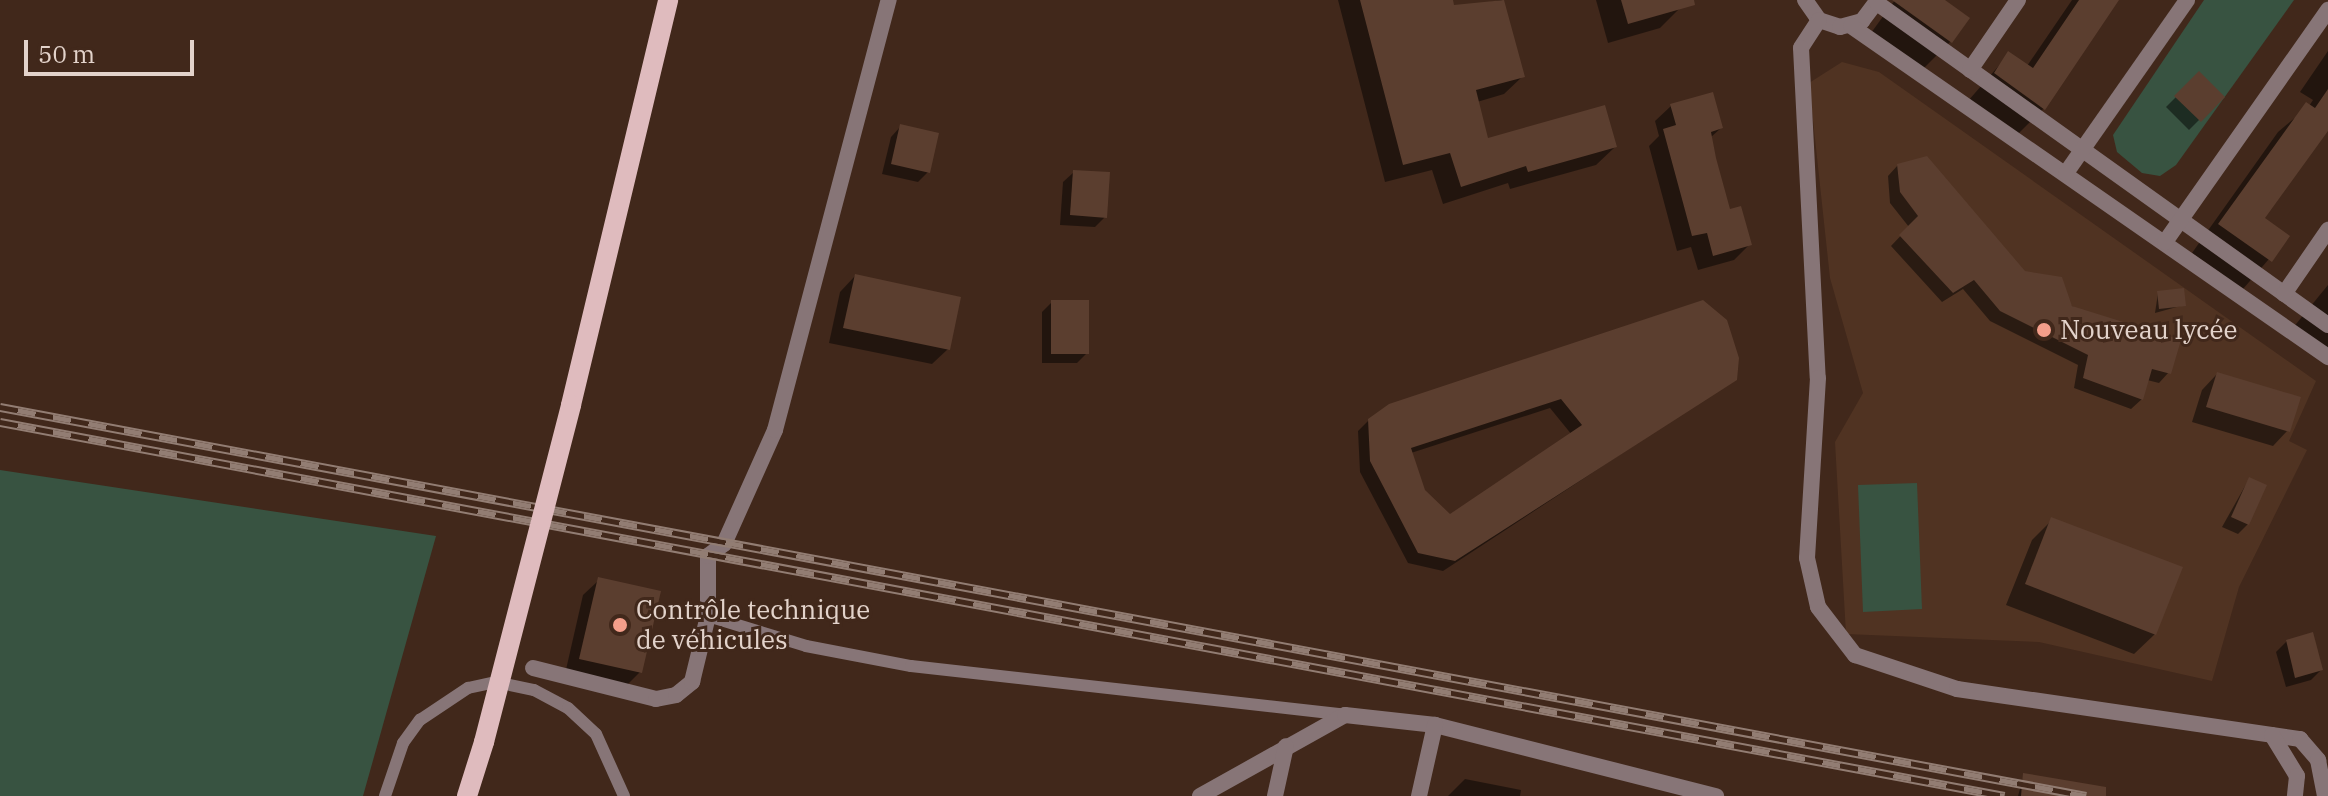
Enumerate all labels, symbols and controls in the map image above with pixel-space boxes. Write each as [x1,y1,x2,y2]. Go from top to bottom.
scale bar [28,24,198,74]
text: 50 m [38,38,95,70]
place label: Nouveau lycée [2060,314,2237,346]
marker: Nouveau lycée [2035,321,2053,339]
place label: Contrôle technique de véhicules [636,594,870,656]
marker: Contrôle technique de véhicules [611,616,629,634]

